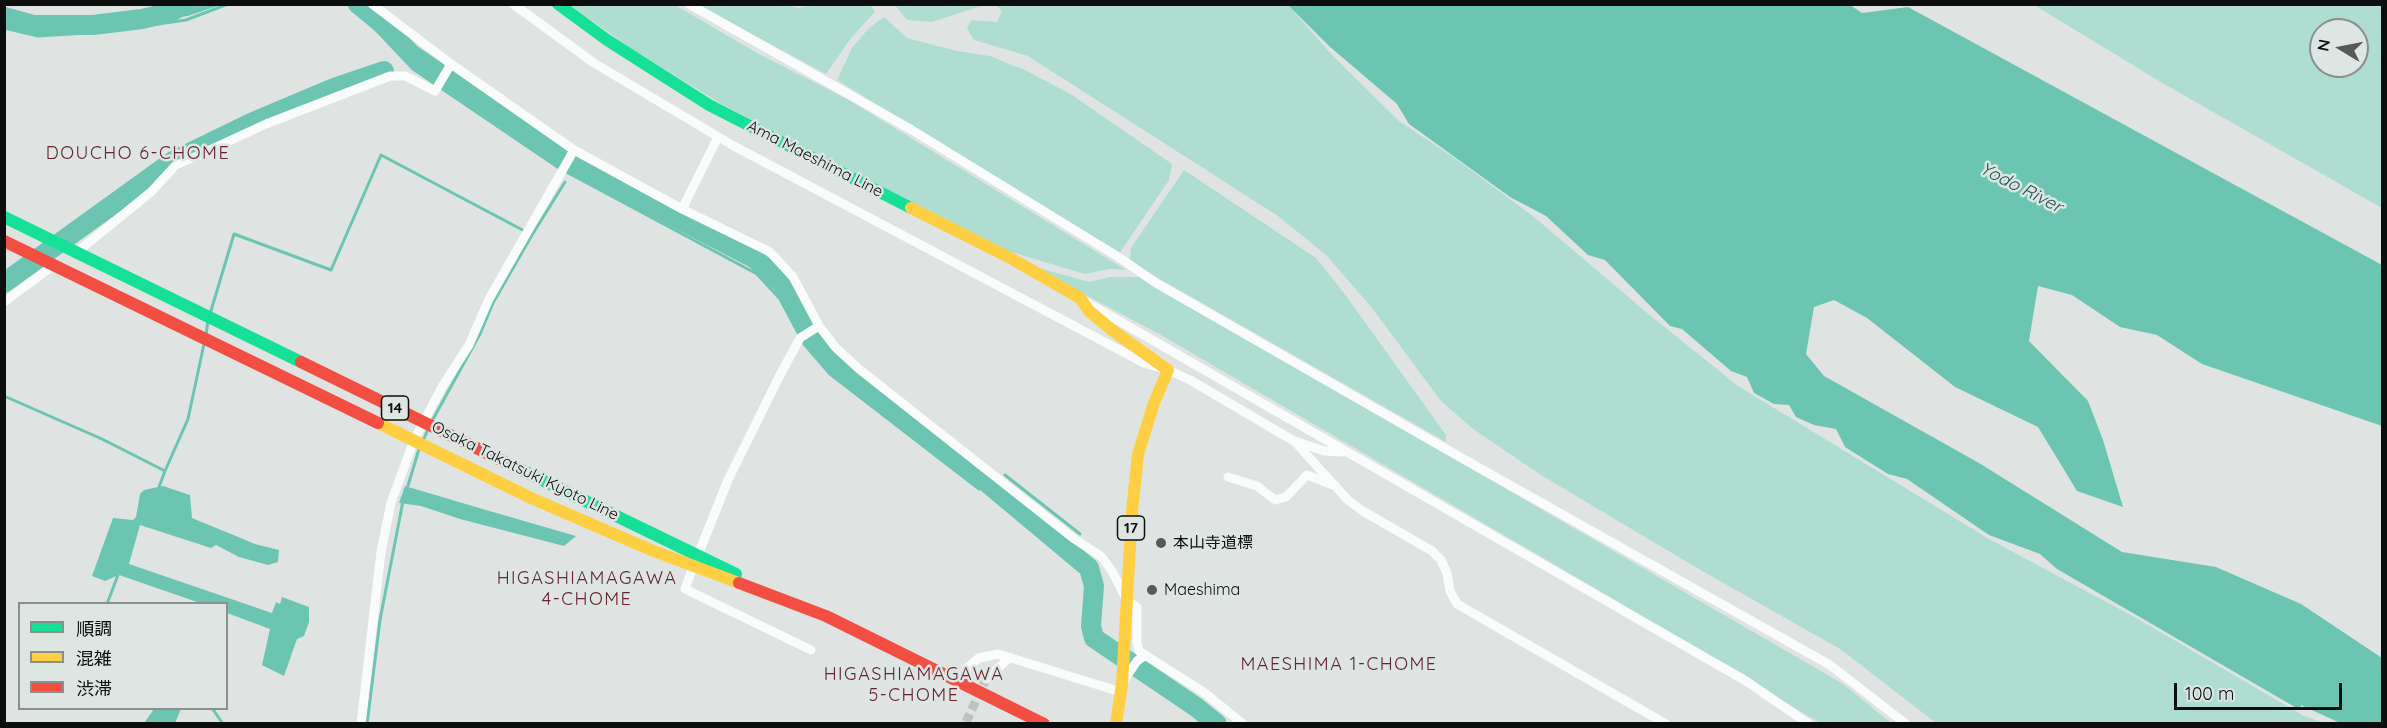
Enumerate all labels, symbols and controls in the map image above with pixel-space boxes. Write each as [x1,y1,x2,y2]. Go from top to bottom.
north arrow [2309,18,2369,78]
text: N [2312,38,2334,53]
street label: Ama Maeshima Line [744,116,886,202]
district label: DOUCHO 6-CHOME [46,143,230,165]
water label: Yodo River [1976,158,2066,218]
road number: 14 [382,396,408,420]
street label: Osaka Takatsuki Kyoto Line [428,417,622,525]
road number: 17 [1118,516,1144,540]
place label: 本山寺道標 [1173,533,1253,553]
marker: 本山寺道標 [1154,536,1168,550]
district label: HIGASHIAMAGAWA 4-CHOME [497,568,677,610]
place label: Maeshima [1164,580,1240,600]
marker: Maeshima [1145,583,1159,597]
legend [18,602,228,710]
text: 順調 [76,617,112,640]
text: 混雑 [76,647,112,670]
district label: MAESHIMA 1-CHOME [1240,654,1438,676]
district label: HIGASHIAMAGAWA 5-CHOME [824,664,1004,706]
scale bar [2177,671,2345,709]
text: 渋滞 [76,677,112,700]
text: 100 m [2185,682,2234,705]

